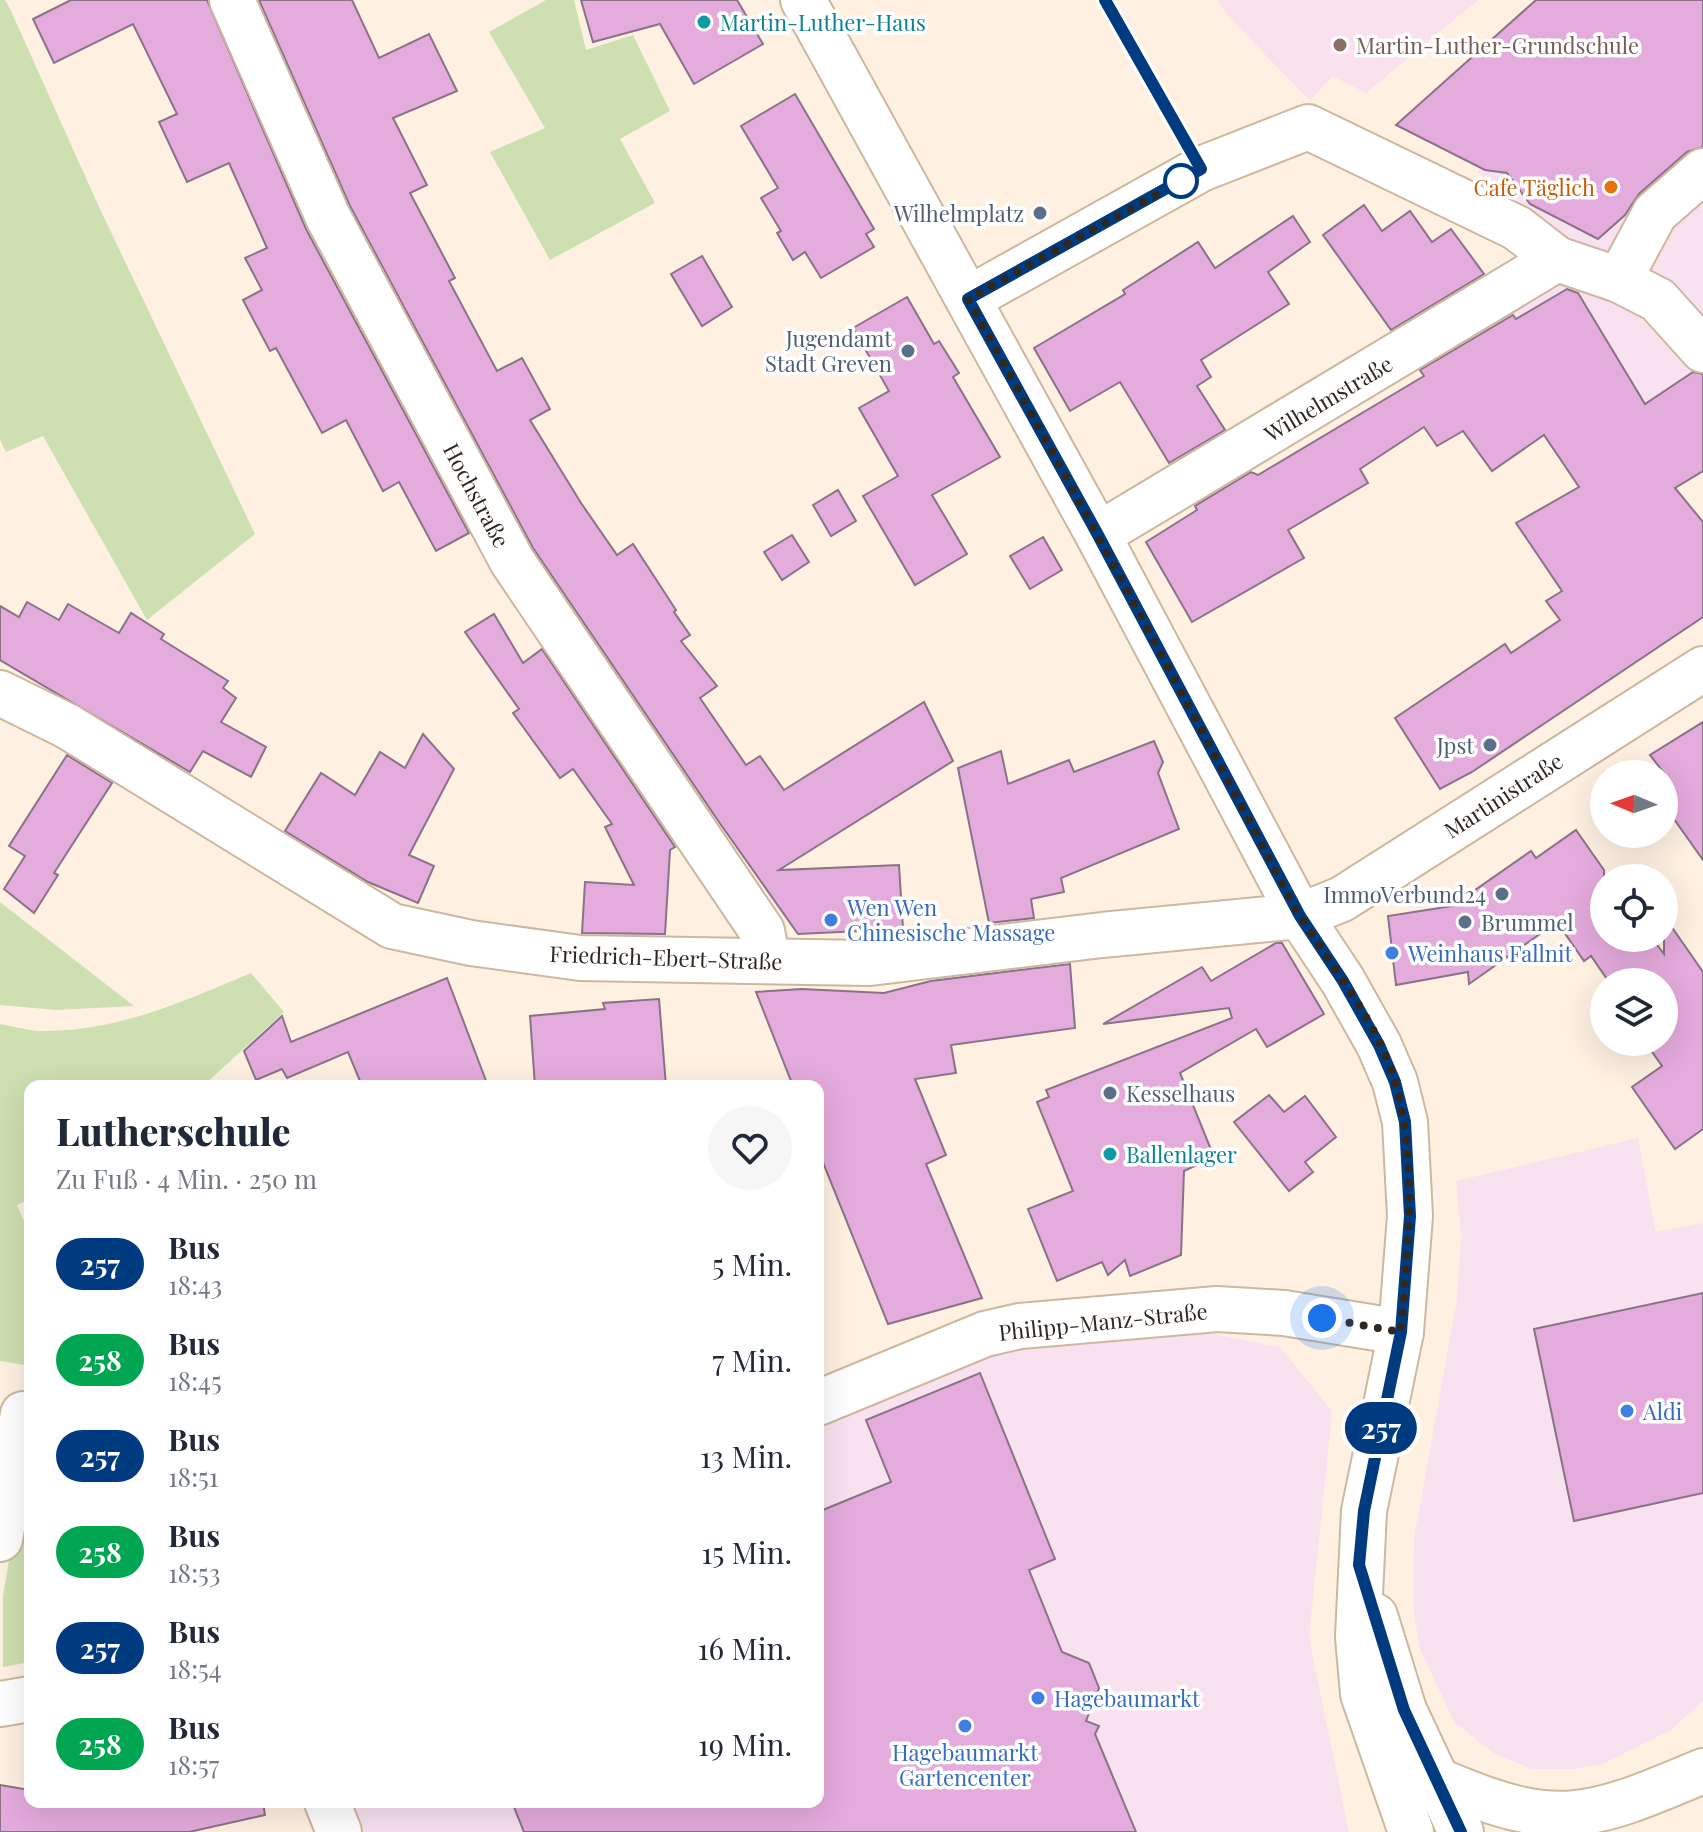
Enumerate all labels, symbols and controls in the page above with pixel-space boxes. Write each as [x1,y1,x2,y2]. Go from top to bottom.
place label: Martin-Luther-Haus [720,7,926,37]
marker: Martin-Luther-Haus [695,13,713,31]
place label: Martin-Luther-Grundschule [1356,30,1639,60]
marker: Martin-Luther-Grundschule [1331,36,1349,54]
unlabelled marker [1164,164,1198,198]
place label: Cafe Täglich [1474,172,1595,202]
marker: Cafe Täglich [1602,178,1620,196]
place label: Wilhelmplatz [893,198,1024,228]
marker: Wilhelmplatz [1031,204,1049,222]
place label: Jugendamt Stadt Greven [765,323,893,378]
marker: Jugendamt Stadt Greven [899,342,917,360]
street label: Wilhelmstraße [1258,348,1398,449]
street label: Hochstraße [437,437,517,553]
place label: Jpst [1436,730,1475,760]
marker: Jpst [1481,736,1499,754]
street label: Martinistraße [1438,745,1568,845]
north arrow [1590,760,1678,848]
map controls [1590,760,1678,1056]
button: locate [1590,864,1678,952]
place label: ImmoVerbund24 [1323,879,1486,909]
marker: ImmoVerbund24 [1493,885,1511,903]
place label: Wen Wen Chinesische Massage [846,892,1055,947]
place label: Brummel [1481,907,1574,937]
marker: Wen Wen Chinesische Massage [822,911,840,929]
marker: Brummel [1456,913,1474,931]
street label: Friedrich-Ebert-Straße [549,938,783,976]
place label: Weinhaus Fallnit [1407,938,1573,968]
marker: Weinhaus Fallnit [1383,944,1401,962]
button: layers [1590,968,1678,1056]
place label: Kesselhaus [1126,1078,1235,1108]
marker: Kesselhaus [1101,1084,1119,1102]
text: Lutherschule [56,1105,291,1156]
button: heart [708,1106,792,1190]
place label: Ballenlager [1126,1139,1237,1169]
marker: Ballenlager [1101,1145,1119,1163]
text: Zu Fuß · 4 Min. · 250 m [56,1161,317,1196]
text: Bus [168,1227,220,1267]
text: 5 Min. [712,1244,792,1284]
text: 257 [80,1245,120,1282]
text: 18:43 [168,1267,222,1302]
street label: Philipp-Manz-Straße [997,1295,1209,1347]
your location [1302,1298,1342,1338]
text: Bus [168,1323,220,1363]
text: 7 Min. [712,1340,792,1380]
text: 258 [78,1341,122,1378]
text: 18:45 [168,1363,222,1398]
place label: Aldi [1642,1396,1682,1426]
line badge: 257 [1335,1402,1427,1454]
marker: Aldi [1618,1402,1636,1420]
text: 257 [1361,1409,1401,1446]
text: Bus [168,1419,220,1459]
text: 13 Min. [700,1436,792,1476]
text: 257 [80,1437,120,1474]
text: 18:51 [168,1459,218,1494]
text: Bus [168,1515,220,1555]
text: 15 Min. [701,1532,792,1572]
text: 258 [78,1533,122,1570]
text: 18:53 [168,1555,221,1590]
text: Bus [168,1611,220,1651]
text: 16 Min. [698,1628,792,1668]
text: 257 [80,1629,120,1666]
text: 18:54 [168,1651,222,1686]
place label: Hagebaumarkt [1054,1683,1201,1713]
marker: Hagebaumarkt [1029,1689,1047,1707]
text: Bus [168,1707,220,1747]
marker: Hagebaumarkt Gartencenter [956,1717,974,1735]
text: 19 Min. [698,1724,792,1764]
text: 258 [78,1725,122,1762]
place label: Hagebaumarkt Gartencenter [892,1737,1039,1792]
text: 18:57 [168,1747,219,1782]

